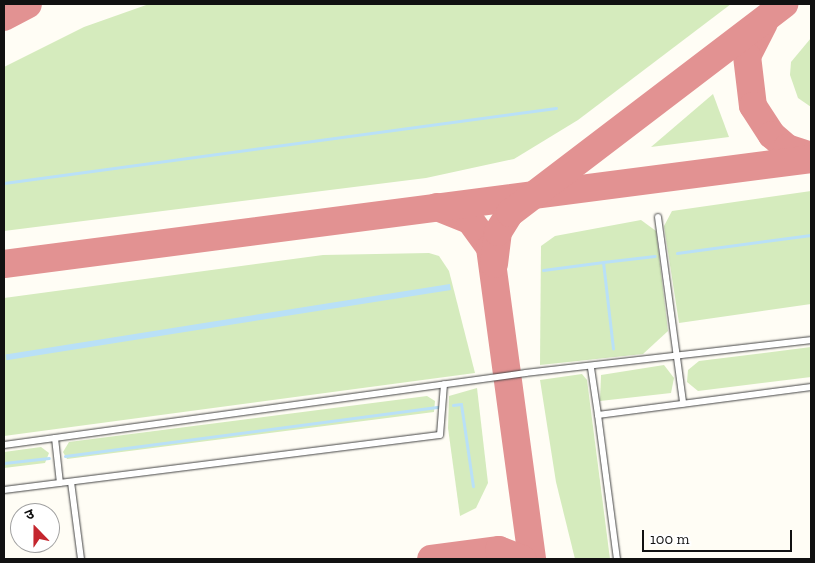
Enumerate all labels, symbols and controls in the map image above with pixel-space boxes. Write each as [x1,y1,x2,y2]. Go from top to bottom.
north arrow [10,503,60,553]
text: उ [23,505,37,524]
scale bar [645,520,795,552]
text: 100 m [650,530,689,548]

